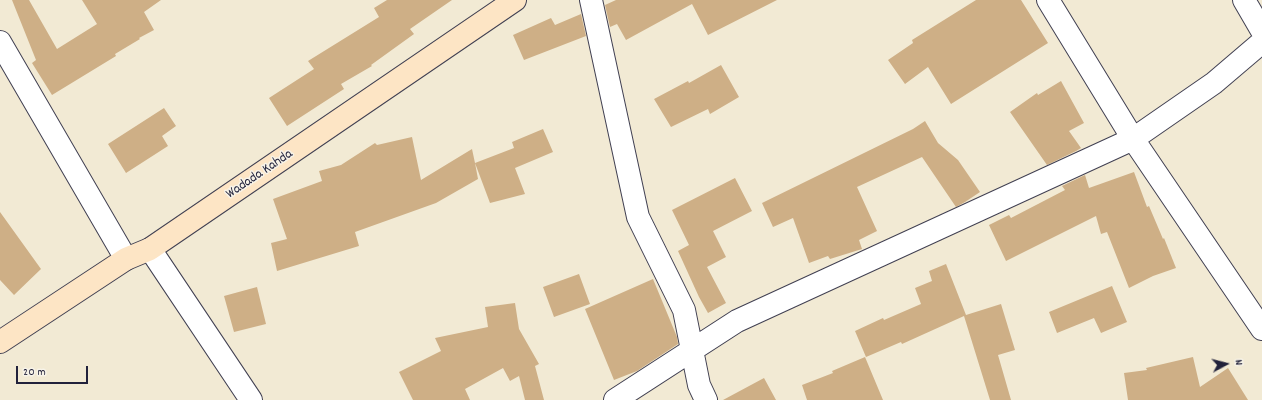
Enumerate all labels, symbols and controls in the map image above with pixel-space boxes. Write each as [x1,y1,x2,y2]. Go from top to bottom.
street label: Wadada Kahda [224,147,296,203]
north arrow [1206,344,1246,384]
scale bar [18,358,90,384]
text: N [1230,359,1246,366]
text: 20 m [23,364,46,381]

